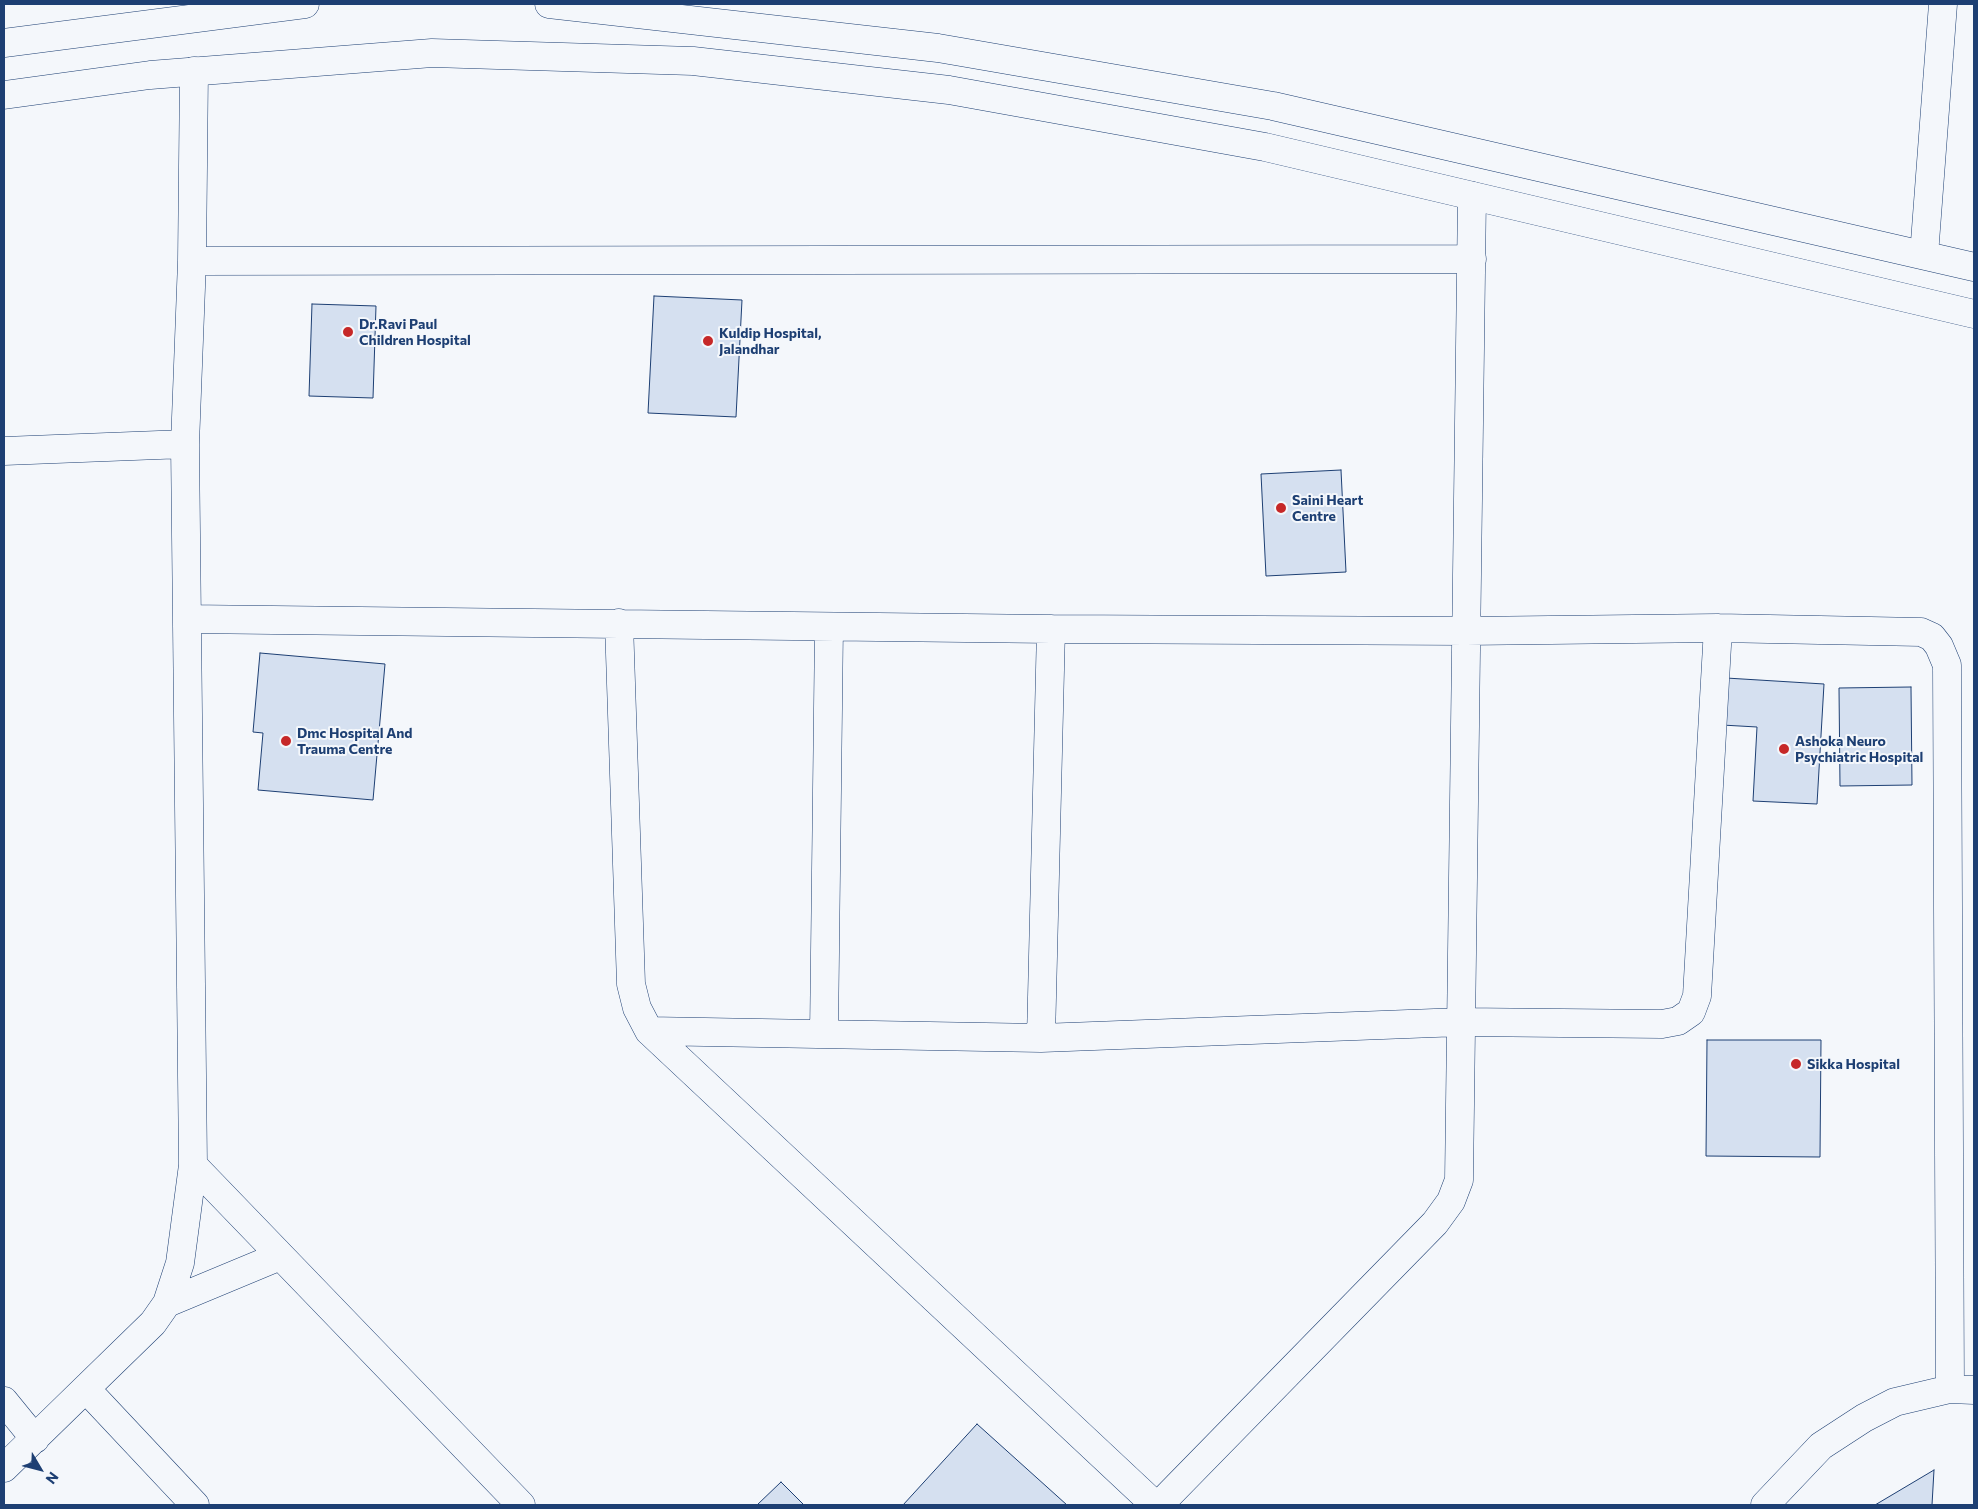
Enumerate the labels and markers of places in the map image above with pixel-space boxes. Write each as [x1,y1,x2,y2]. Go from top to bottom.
place label: Dr.Ravi Paul Children Hospital [359,316,471,348]
marker: Dr.Ravi Paul Children Hospital [341,325,355,339]
place label: Kuldip Hospital, Jalandhar [719,325,821,358]
marker: Kuldip Hospital, Jalandhar [701,334,715,348]
place label: Saini Heart Centre [1292,492,1363,524]
marker: Saini Heart Centre [1274,501,1288,515]
place label: Dmc Hospital And Trauma Centre [297,725,413,758]
place label: Ashoka Neuro Psychiatric Hospital [1795,733,1923,766]
marker: Dmc Hospital And Trauma Centre [279,734,293,748]
marker: Ashoka Neuro Psychiatric Hospital [1777,742,1791,756]
place label: Sikka Hospital [1807,1056,1900,1072]
marker: Sikka Hospital [1789,1057,1803,1071]

